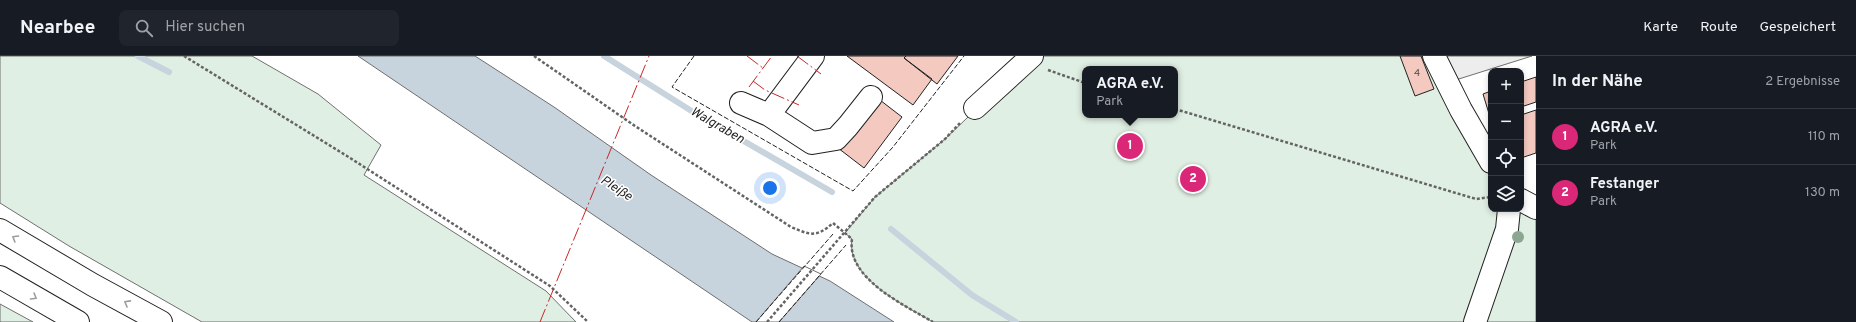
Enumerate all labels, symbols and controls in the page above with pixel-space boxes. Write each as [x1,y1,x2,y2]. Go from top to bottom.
search box [119,10,399,46]
text: Nearbee [20,16,95,40]
icon: search [133,17,155,39]
text: Hier suchen [165,18,245,37]
text: Karte [1643,19,1678,36]
text: Route [1700,19,1737,36]
text: Gespeichert [1759,19,1836,36]
popup [1082,66,1178,118]
house number: 4 [1414,67,1420,80]
map controls [1488,68,1524,212]
button: + [1488,68,1524,104]
text: In der Nähe [1552,71,1643,93]
text: 2 Ergebnisse [1765,74,1840,90]
text: AGRA e.V. [1096,75,1164,94]
text: Park [1096,94,1123,110]
water label: Walgraben [687,104,747,148]
button: − [1488,104,1524,140]
text: AGRA e.V. [1590,119,1657,138]
text: 1 [1562,129,1568,145]
text: 110 m [1808,129,1840,145]
pin: 1 [1117,131,1143,161]
text: Park [1590,138,1617,154]
button: locate [1488,140,1524,176]
pin: 2 [1180,164,1206,194]
water label: Pleiße [597,173,635,205]
text: Festanger [1590,175,1659,194]
button: layers [1488,176,1524,212]
your location [760,178,780,198]
text: 2 [1561,185,1569,201]
text: 130 m [1805,185,1840,201]
text: Park [1590,194,1617,210]
one-way arrow [12,236,19,243]
one-way arrow [30,292,37,300]
one-way arrow [124,301,131,308]

